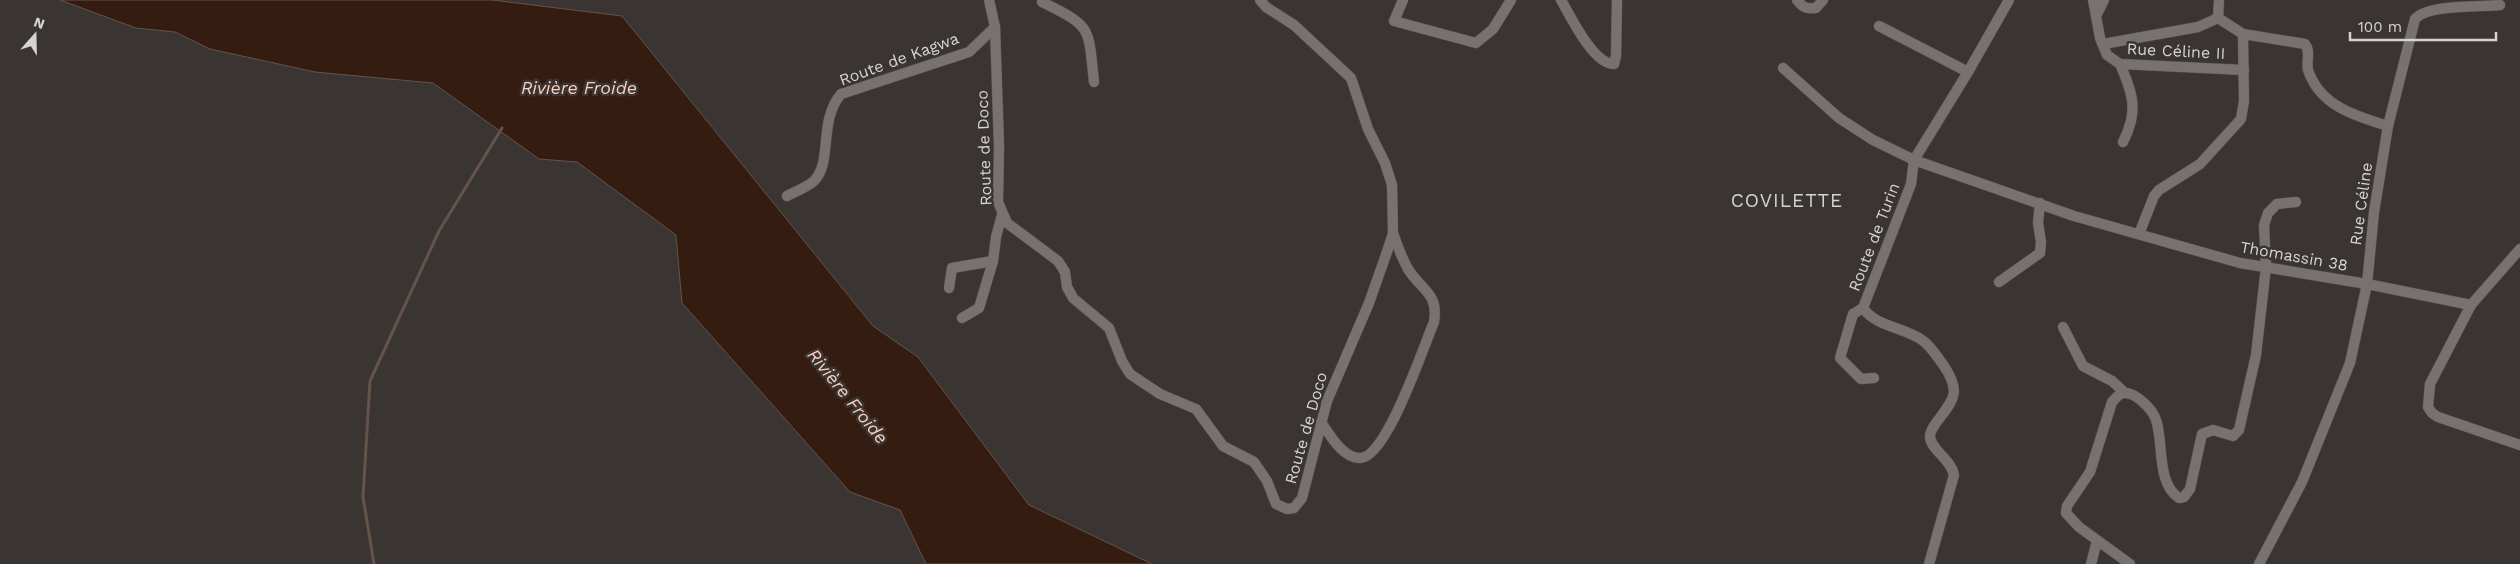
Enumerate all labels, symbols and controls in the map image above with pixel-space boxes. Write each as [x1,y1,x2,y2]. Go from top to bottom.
north arrow [10,10,60,60]
scale bar [2350,10,2496,42]
text: N [32,13,47,32]
text: 100 m [2358,18,2402,36]
street label: Route de Kagwa [837,29,961,89]
street label: Rue Céline II [2126,39,2226,63]
water label: Rivière Froide [521,77,637,98]
street label: Route de Doco [972,90,996,206]
street label: Rue Céline [2346,161,2376,247]
street label: Route de Turin [1845,180,1903,294]
district label: COVILETTE [1731,189,1843,212]
street label: Thomassin 38 [2239,237,2349,275]
water label: Rivière Froide [803,344,893,448]
street label: Route de Doco [1281,370,1331,486]

